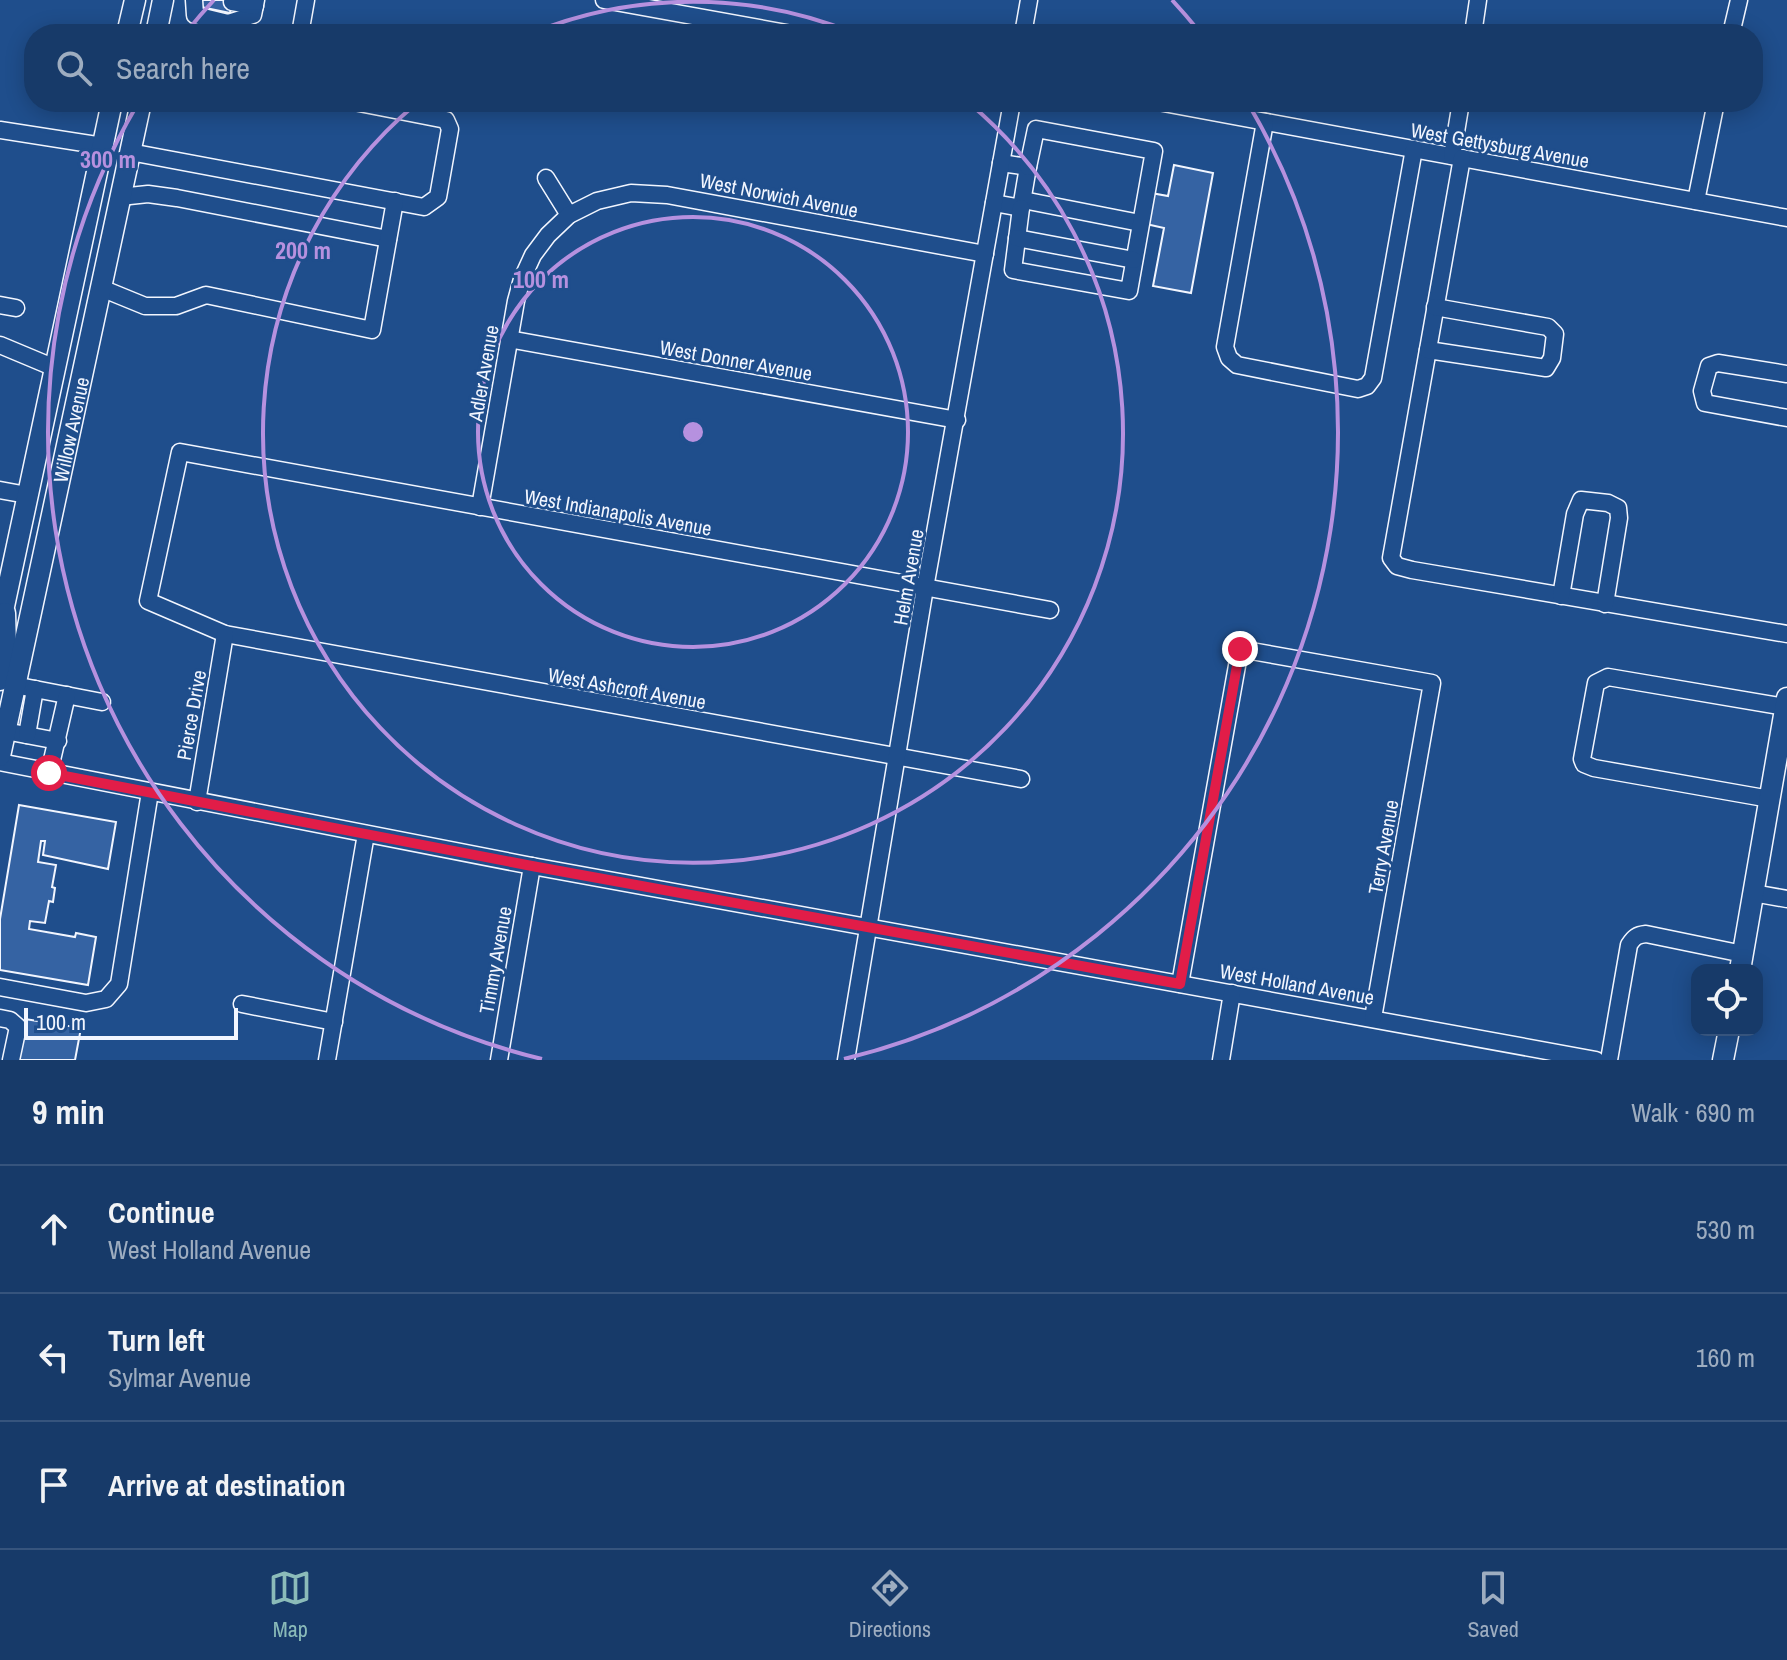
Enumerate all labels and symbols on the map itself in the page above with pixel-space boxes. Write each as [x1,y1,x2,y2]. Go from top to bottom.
street label: West Gettysburg Avenue [1409,116,1591,174]
text: 300 m [80,143,136,175]
street label: West Norwich Avenue [698,166,860,224]
text: 200 m [275,234,331,266]
text: 100 m [513,263,569,295]
street label: Adler Avenue [461,323,505,424]
street label: West Donner Avenue [658,333,814,387]
street label: Willow Avenue [46,374,95,485]
centre of rings [679,418,707,446]
street label: West Indianapolis Avenue [522,482,714,542]
street label: Helm Avenue [886,527,930,627]
route end [1222,631,1258,667]
street label: West Ashcroft Avenue [546,661,708,715]
street label: Pierce Drive [170,668,212,762]
route start [31,755,67,791]
street label: Terry Avenue [1361,798,1405,896]
street label: Timmy Avenue [472,904,518,1016]
street label: West Holland Avenue [1218,957,1376,1011]
scale bar [24,1004,238,1040]

